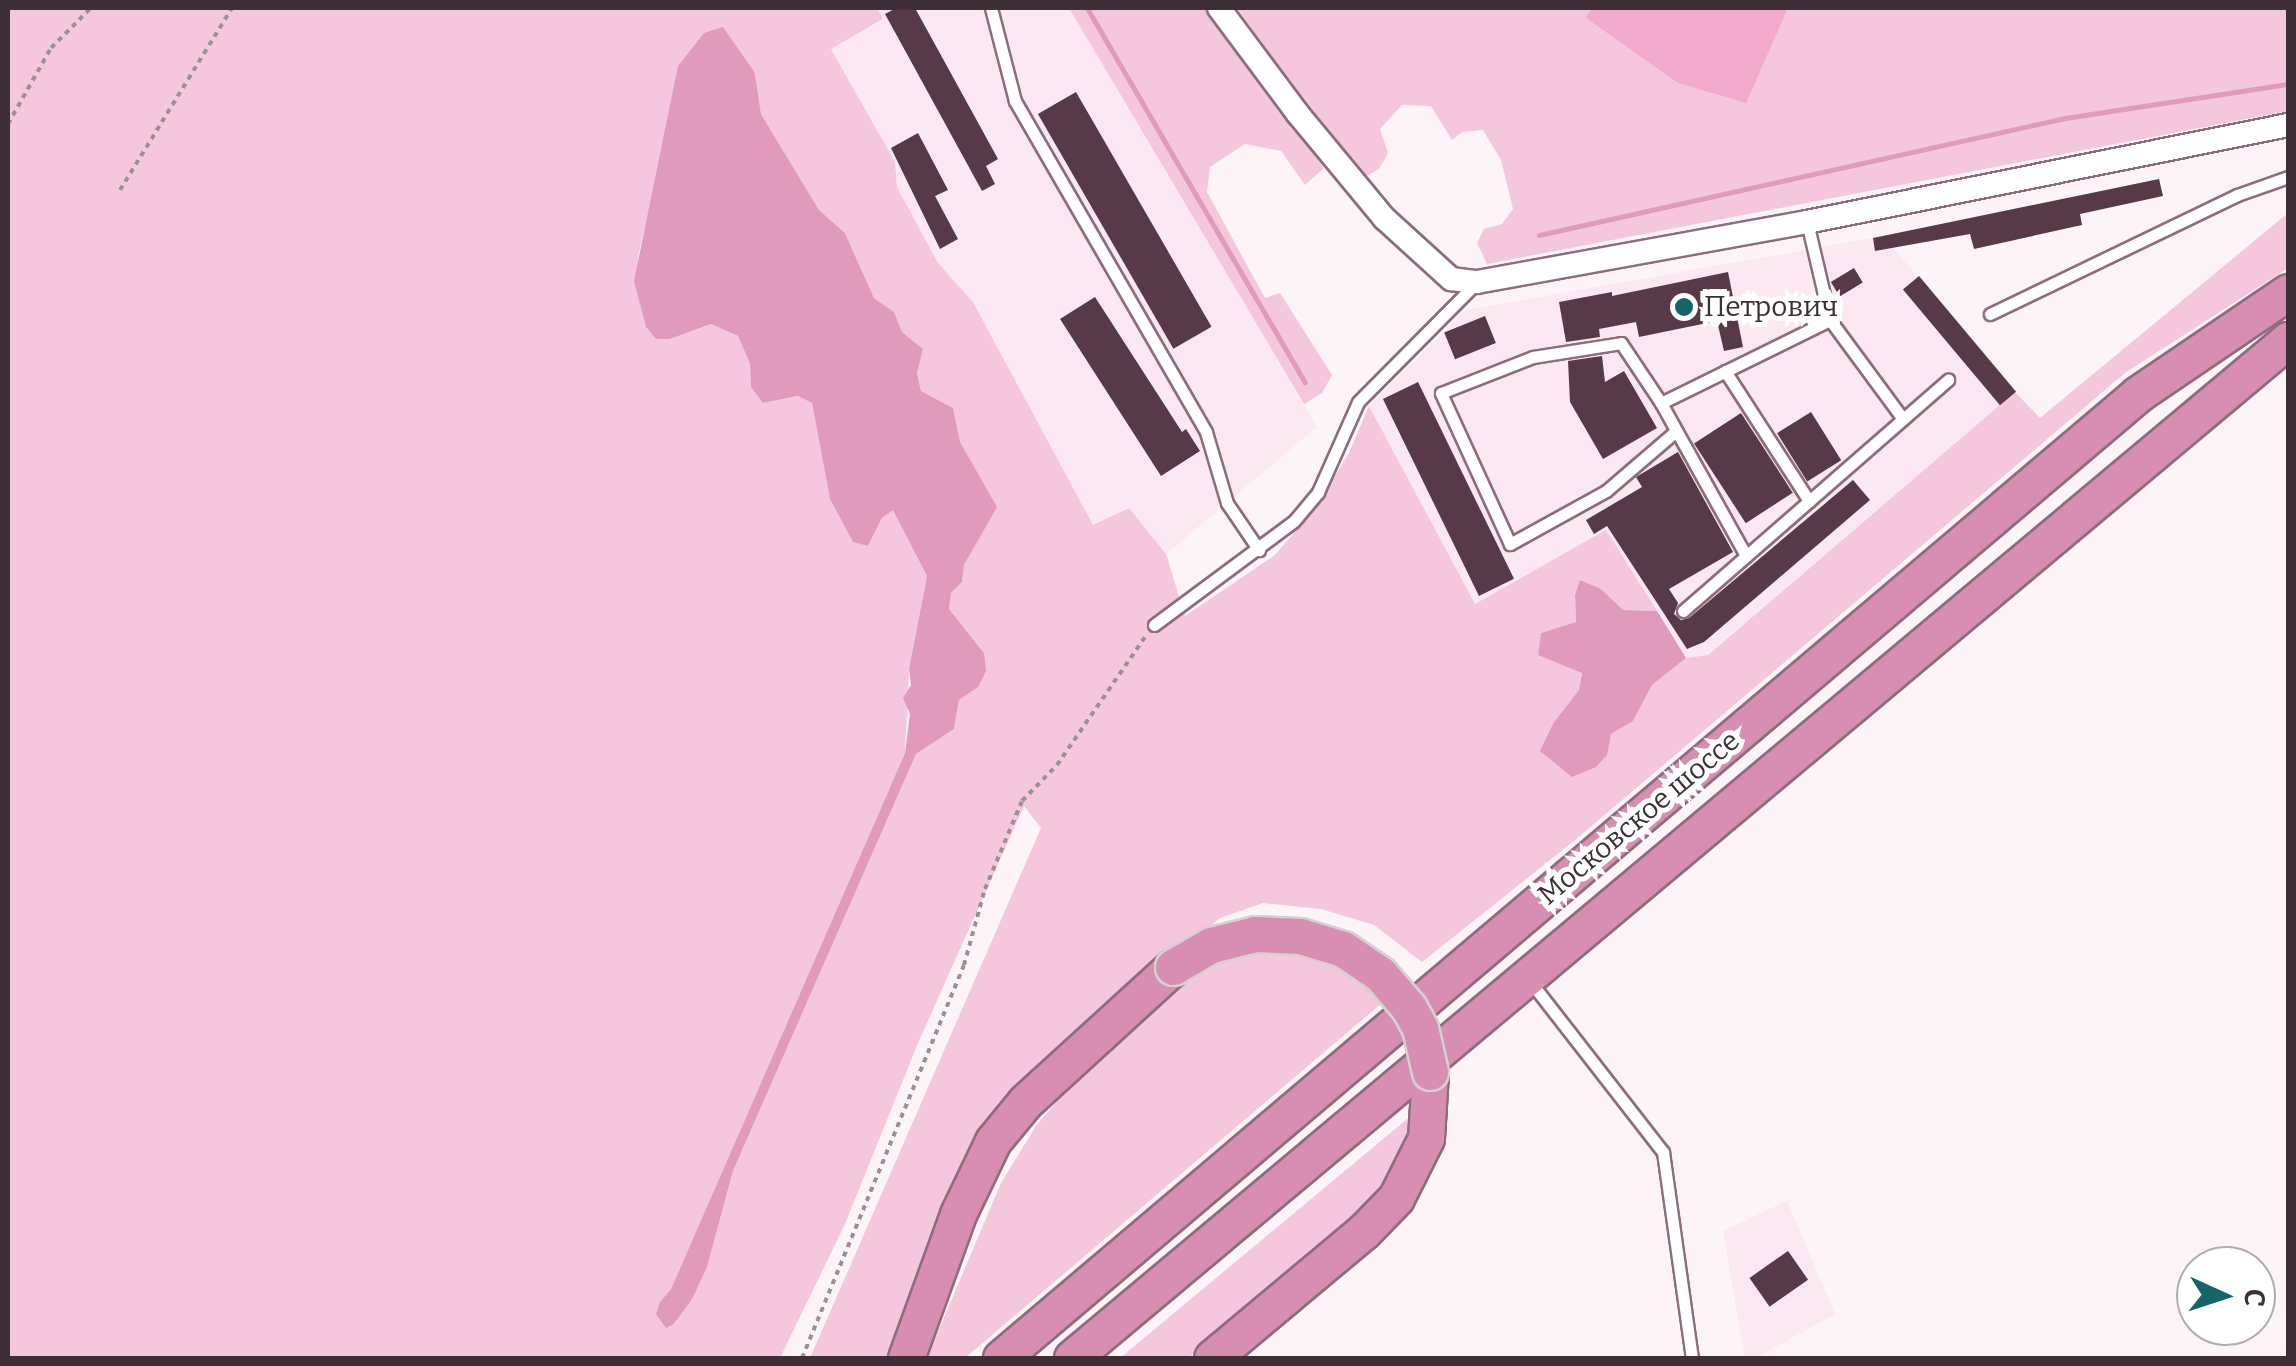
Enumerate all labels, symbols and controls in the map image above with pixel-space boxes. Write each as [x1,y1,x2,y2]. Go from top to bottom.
place label: Петрович [1704,290,1838,324]
marker: Петрович [1673,296,1695,318]
street label: Московское шоссе [1532,724,1746,912]
north arrow [2176,1246,2276,1346]
text: С [2238,1288,2271,1307]

